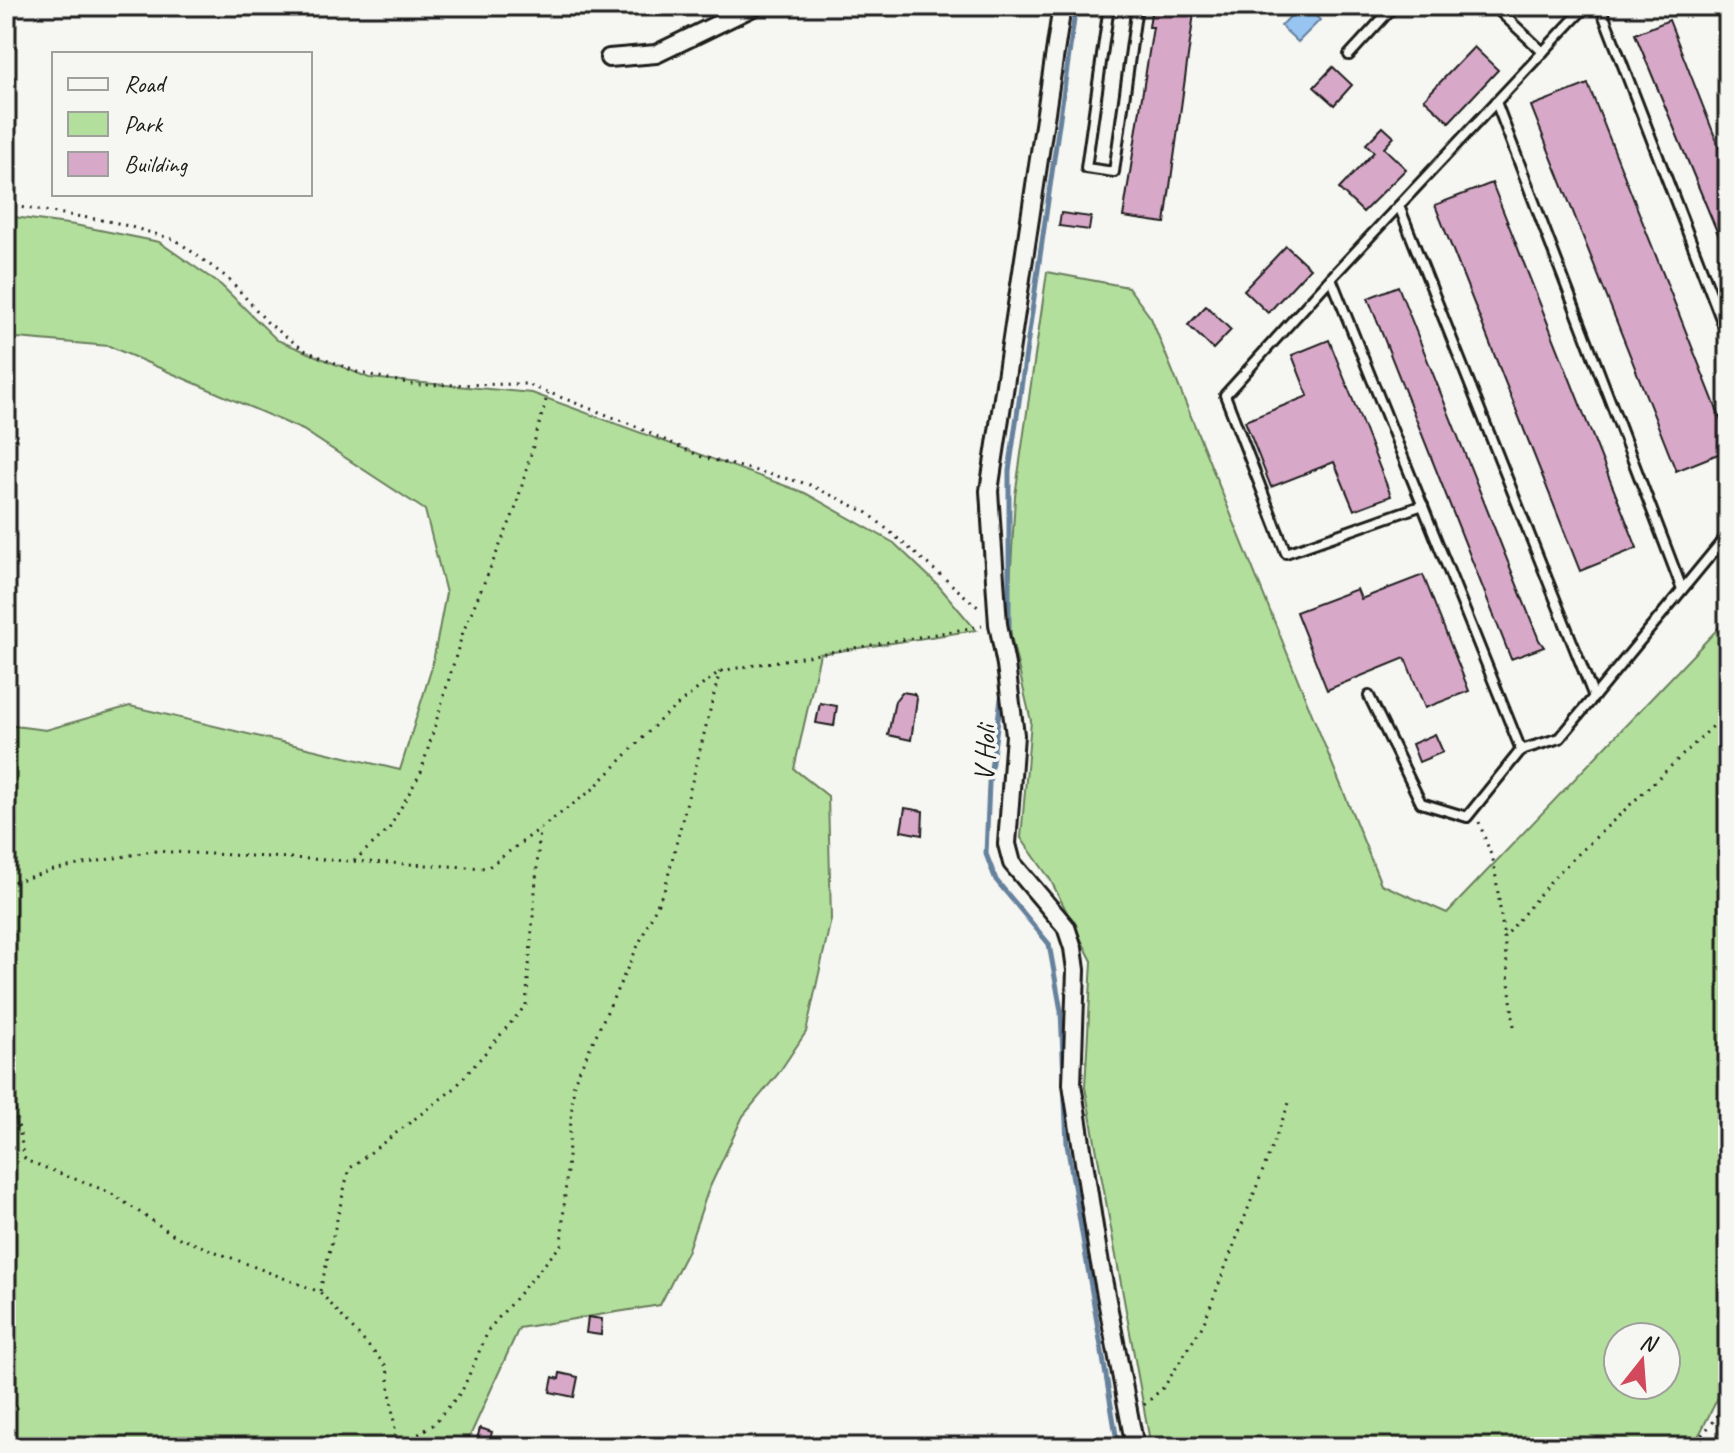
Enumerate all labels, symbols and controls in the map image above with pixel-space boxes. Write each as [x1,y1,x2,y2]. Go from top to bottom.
legend [52,52,312,196]
text: Road [124,69,168,99]
text: Park [124,109,164,139]
text: Building [124,149,189,179]
street label: V Holi [966,721,1003,782]
north arrow [1602,1321,1682,1401]
text: N [1637,1327,1661,1359]

